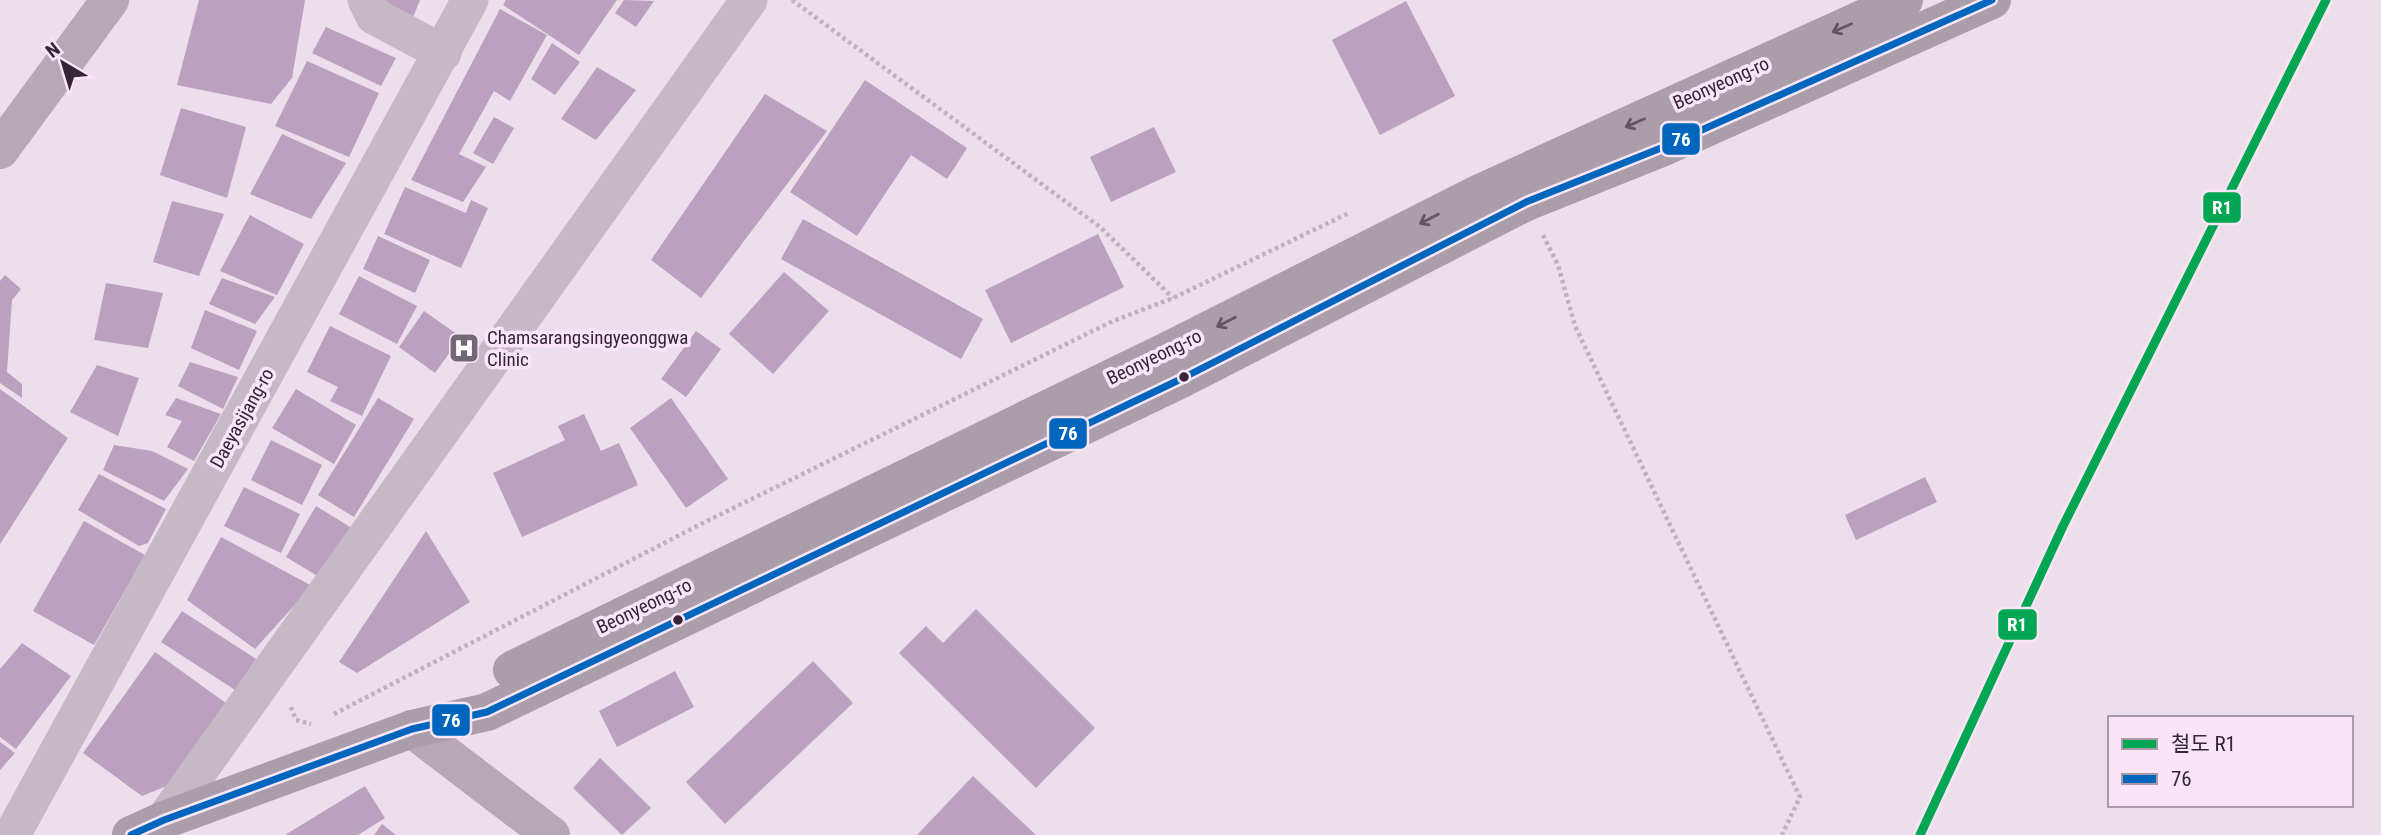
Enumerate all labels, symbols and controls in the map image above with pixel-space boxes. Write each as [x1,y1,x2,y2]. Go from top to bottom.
one-way arrow [1832,22,1853,35]
north arrow [28,28,98,98]
text: N [41,37,65,63]
street label: Beonyeong-ro [1669,52,1773,114]
one-way arrow [1625,117,1646,130]
line badge: 76 [1661,122,1701,156]
text: 76 [1671,128,1691,151]
line badge: R1 [2202,191,2242,224]
text: R1 [2212,196,2232,219]
one-way arrow [1419,213,1440,226]
one-way arrow [1216,315,1237,329]
street label: Beonyeong-ro [1103,324,1205,390]
place label: Chamsarangsingyeonggwa Clinic [487,326,688,371]
hospital icon: Chamsarangsingyeonggwa Clinic [447,331,481,365]
street label: Daeyasijang-ro [205,364,279,472]
unlabelled marker [1177,370,1191,384]
line badge: 76 [1048,417,1088,450]
text: 76 [1058,422,1078,445]
street label: Beonyeong-ro [593,573,695,639]
line badge: R1 [1997,608,2038,641]
unlabelled marker [671,613,685,627]
text: R1 [2007,613,2027,636]
line badge: 76 [431,703,471,737]
text: 76 [441,709,461,732]
legend [2108,716,2353,807]
text: 철도 R1 [2171,732,2236,756]
text: 76 [2171,767,2192,791]

